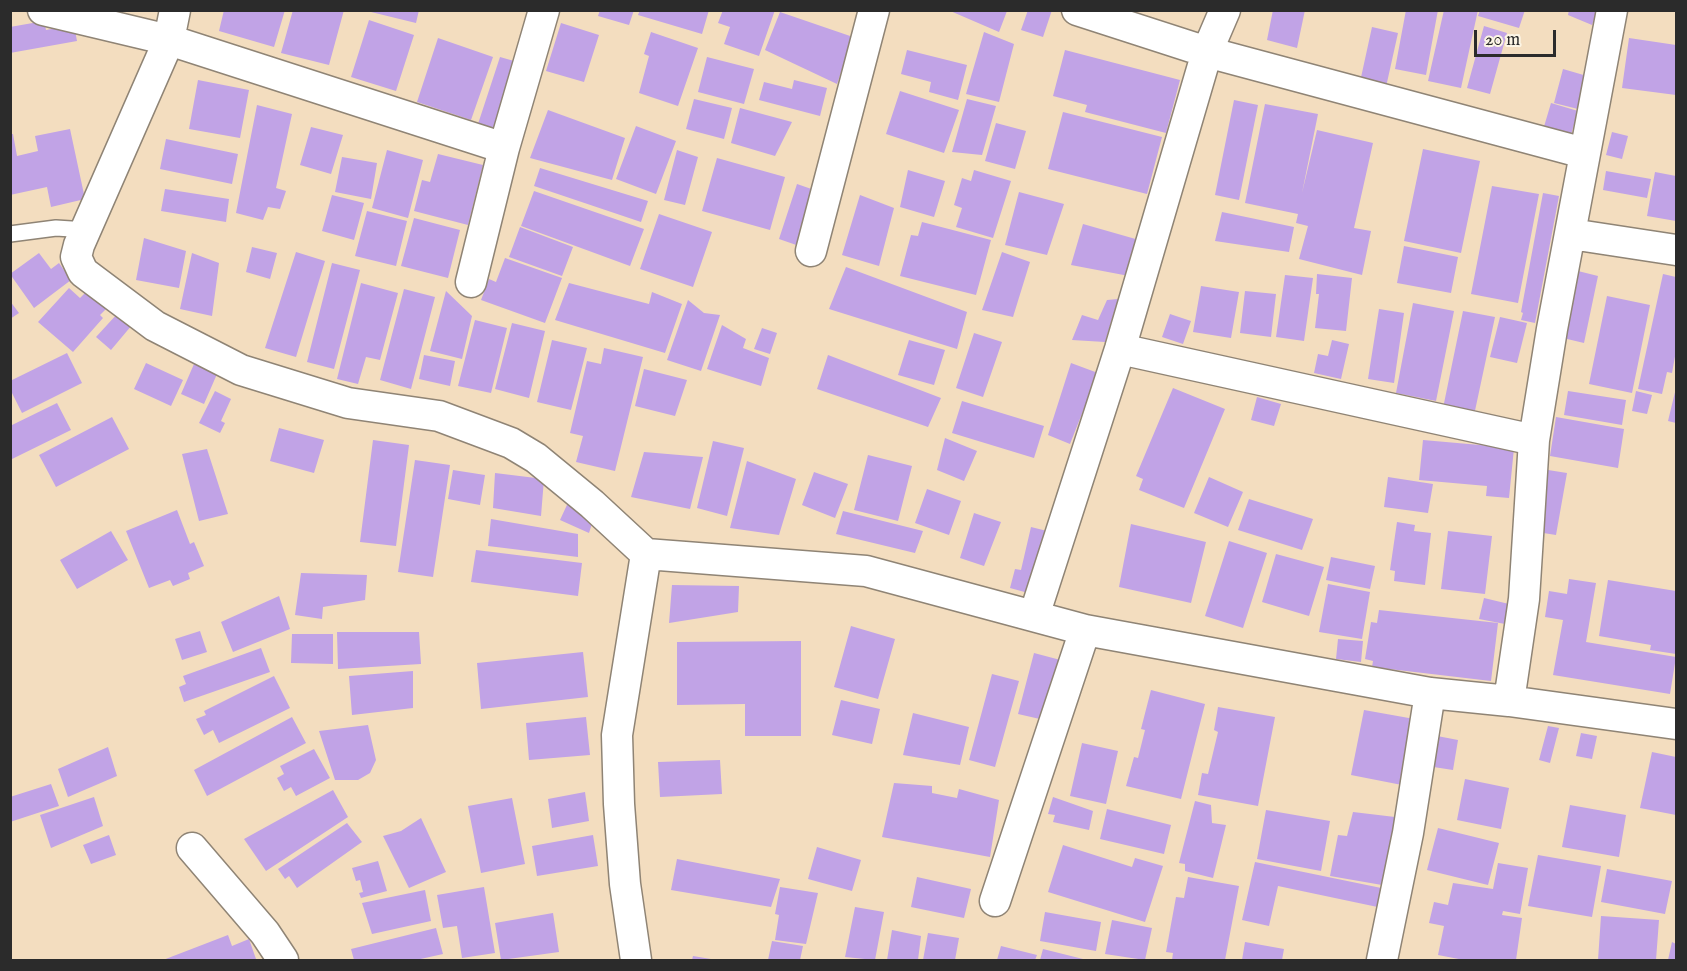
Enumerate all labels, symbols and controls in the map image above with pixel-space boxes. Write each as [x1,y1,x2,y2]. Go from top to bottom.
scale bar [1477,18,1560,56]
text: 20 m [1485,29,1520,52]

